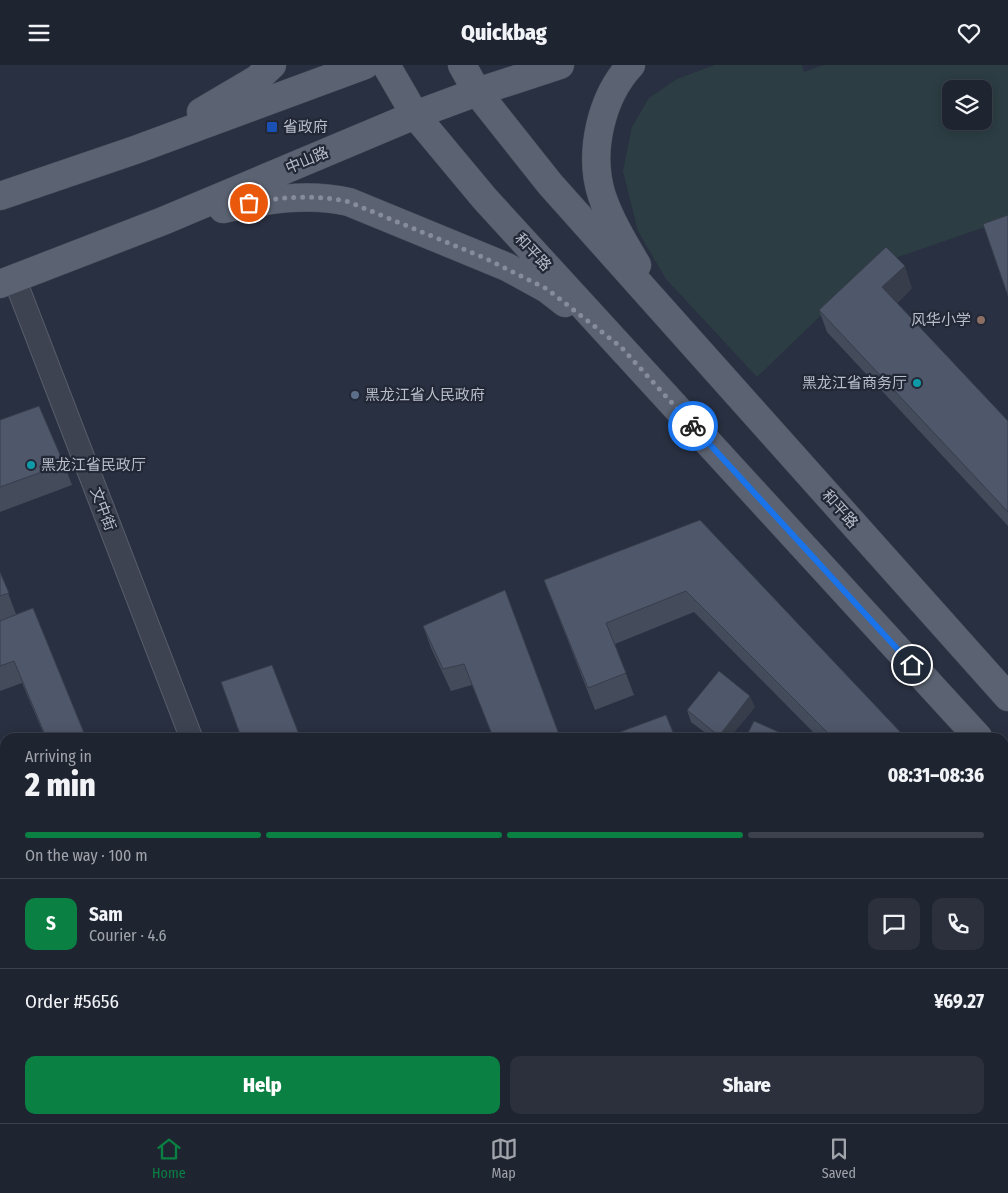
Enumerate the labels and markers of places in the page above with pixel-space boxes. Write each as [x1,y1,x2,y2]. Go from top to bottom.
place label: 省政府 [283,118,328,136]
marker: 省政府 [265,120,279,134]
pin [228,182,270,224]
place label: 风华小学 [911,311,971,329]
marker: 风华小学 [975,314,987,326]
place label: 黑龙江省商务厅 [802,374,907,392]
marker: 黑龙江省商务厅 [911,377,923,389]
place label: 黑龙江省人民政府 [365,386,485,404]
marker: 黑龙江省人民政府 [349,389,361,401]
place label: 黑龙江省民政厅 [41,456,146,474]
marker: 黑龙江省民政厅 [25,459,37,471]
pin [891,644,933,686]

